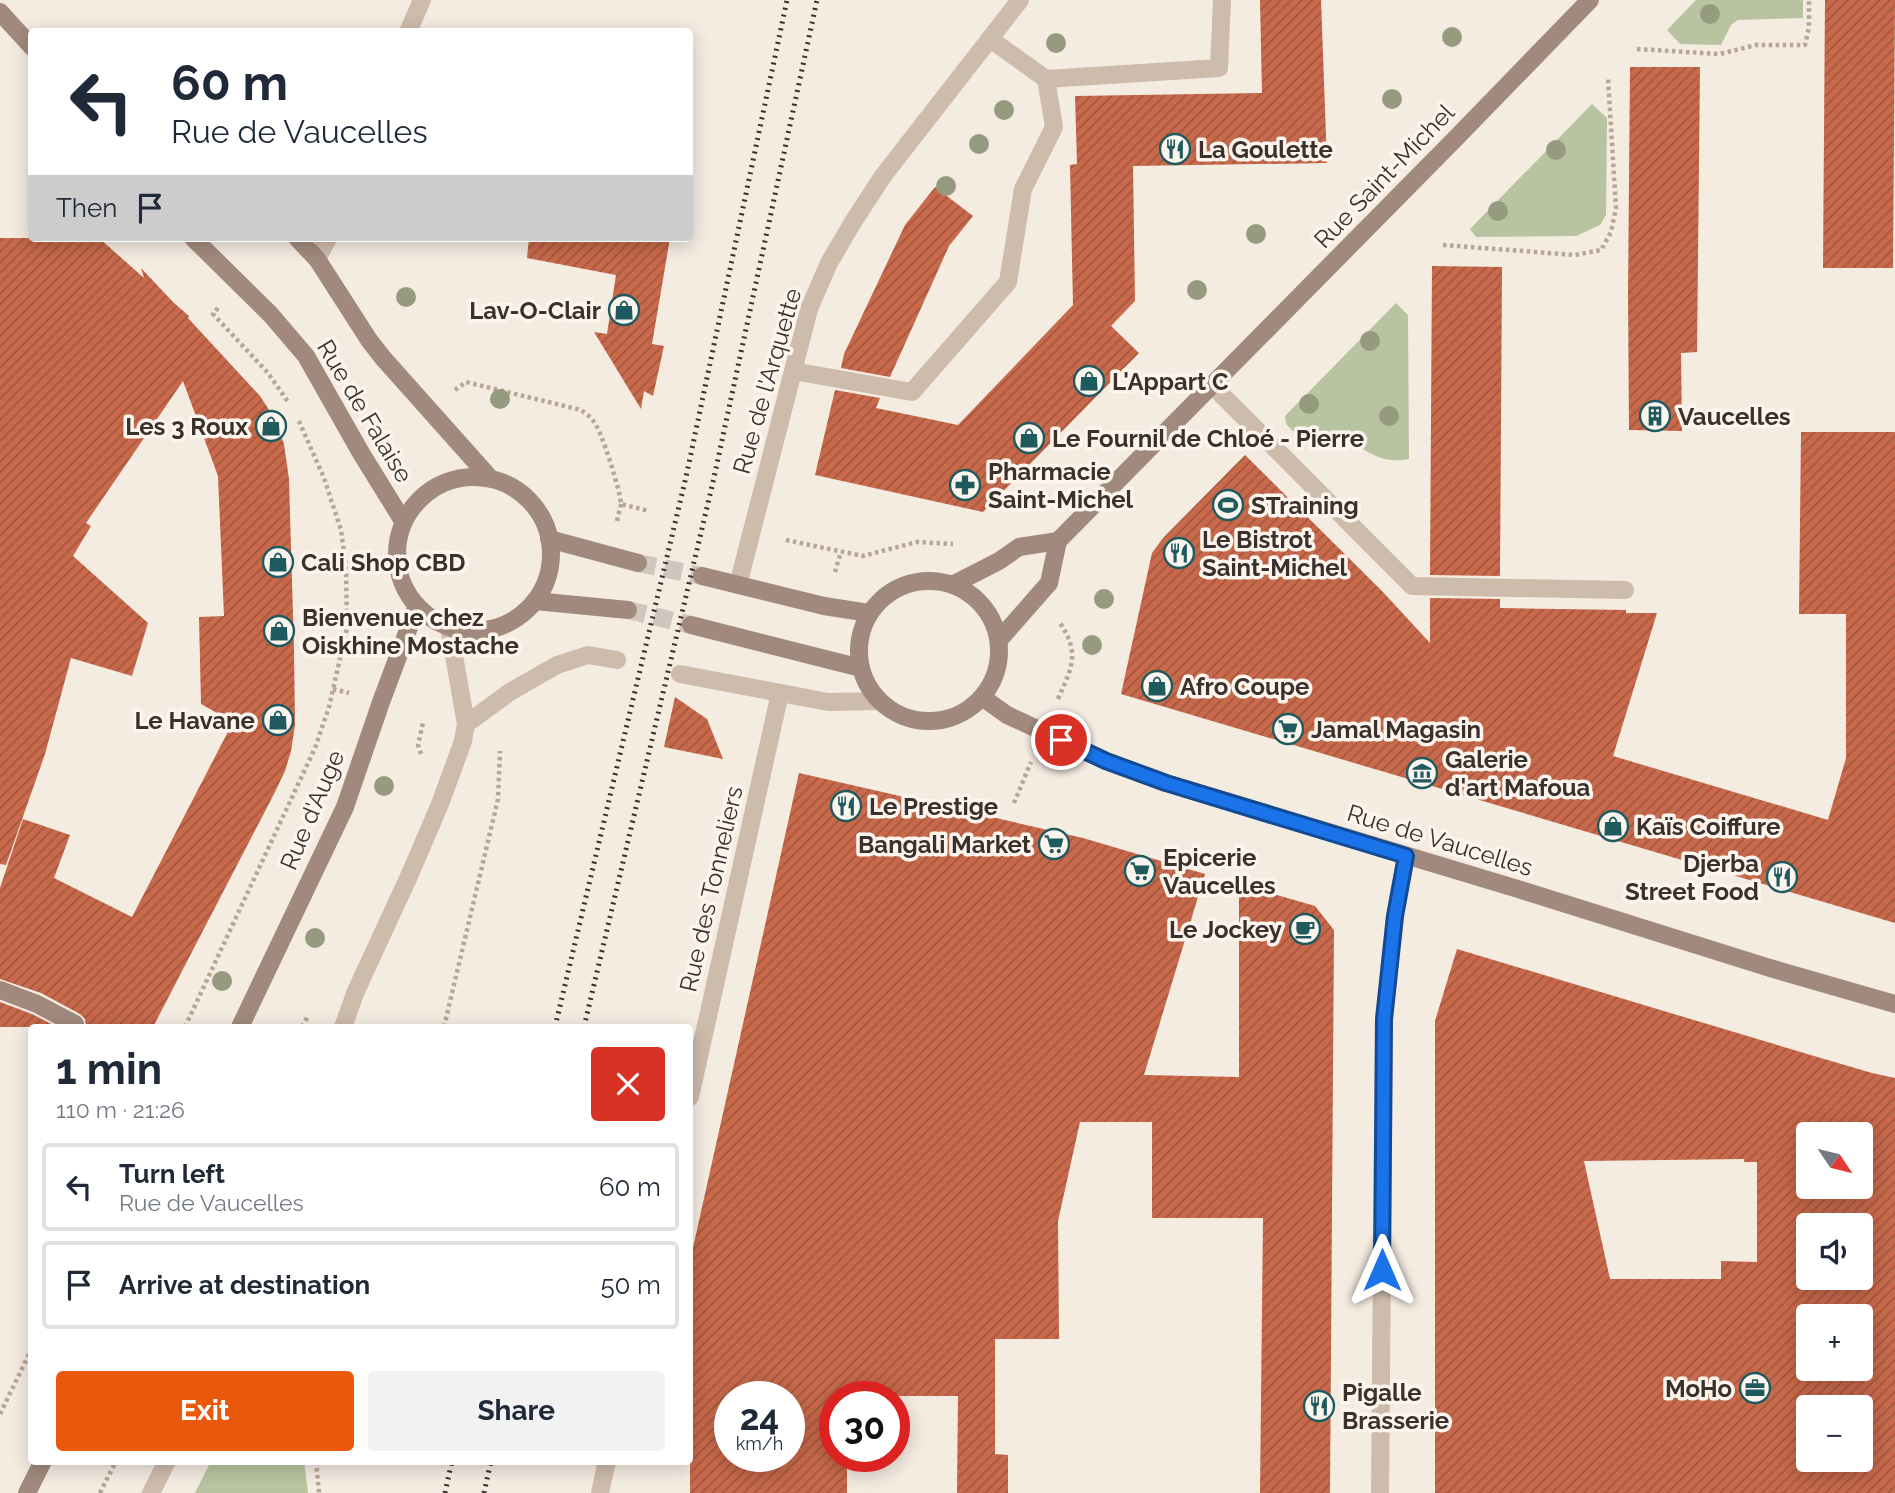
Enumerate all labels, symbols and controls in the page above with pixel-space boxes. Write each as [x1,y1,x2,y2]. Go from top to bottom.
text: 60 m [171,54,288,111]
icon: left [56,56,147,147]
street label: Rue Saint-Michel [1308,98,1460,254]
text: Rue de Vaucelles [171,113,428,150]
restaurant icon: La Goulette [1158,132,1192,166]
place label: La Goulette [1198,135,1333,164]
icon: arrive [131,189,169,227]
text: Then [56,193,117,223]
street label: Rue de l'Arquette [727,285,807,477]
shop icon: Lav-O-Clair [607,293,641,327]
place label: Lav-O-Clair [469,296,601,325]
street label: Rue de Falaise [311,334,419,488]
shop icon: L'Appart C [1072,364,1106,398]
place label: L'Appart C [1112,367,1229,396]
building icon: Vaucelles [1638,399,1672,433]
place label: Vaucelles [1678,402,1791,431]
shop icon: Les 3 Roux [254,409,288,443]
place label: Les 3 Roux [125,412,248,441]
shop icon: Le Fournil de Chloé - Pierre [1012,421,1046,455]
place label: Le Fournil de Chloé - Pierre [1052,424,1364,453]
place label: Pharmacie Saint-Michel [988,457,1134,514]
pharmacy icon: Pharmacie Saint-Michel [948,468,982,502]
sports icon: STraining [1211,488,1245,522]
place label: STraining [1251,491,1359,520]
place label: Le Bistrot Saint-Michel [1202,525,1348,582]
restaurant icon: Le Bistrot Saint-Michel [1162,536,1196,570]
shop icon: Cali Shop CBD [261,545,295,579]
place label: Cali Shop CBD [301,548,465,577]
place label: Bienvenue chez Oiskhine Mostache [302,603,519,660]
shop icon: Bienvenue chez Oiskhine Mostache [262,614,296,648]
shop icon: Afro Coupe [1140,669,1174,703]
place label: Afro Coupe [1180,672,1309,701]
shop icon: Le Havane [261,703,295,737]
place label: Le Havane [134,706,255,735]
pin [1031,710,1091,770]
supermarket icon: Jamal Magasin [1271,712,1305,746]
place label: Jamal Magasin [1311,715,1481,744]
icon: arrive [1042,721,1080,759]
place label: Galerie d'art Mafoua [1445,745,1591,802]
street label: Rue d'Auge [274,746,350,874]
museum icon: Galerie d'art Mafoua [1405,756,1439,790]
street label: Rue des Tonneliers [673,783,749,995]
restaurant icon: Le Prestige [829,789,863,823]
place label: Le Prestige [869,792,998,821]
street label: Rue de Vaucelles [1344,798,1536,882]
shop icon: Kaïs Coiffure [1596,809,1630,843]
place label: Kaïs Coiffure [1636,812,1780,841]
supermarket icon: Bangali Market [1037,827,1071,861]
place label: Bangali Market [858,830,1031,859]
place label: Epicerie Vaucelles [1163,843,1276,900]
place label: Djerba Street Food [1625,849,1759,906]
supermarket icon: Epicerie Vaucelles [1123,854,1157,888]
restaurant icon: Djerba Street Food [1765,860,1799,894]
cafe icon: Le Jockey [1288,912,1322,946]
place label: Le Jockey [1169,915,1282,944]
text: 1 min [56,1045,162,1094]
button: close [591,1047,665,1121]
text: 110 m · 21:26 [56,1096,185,1123]
north arrow [1796,1122,1872,1199]
map controls [1796,1122,1873,1472]
text: Turn left [119,1159,225,1189]
icon: left [60,1168,98,1206]
text: 60 m [599,1172,661,1202]
text: Rue de Vaucelles [119,1189,304,1216]
button: sound [1796,1213,1873,1290]
position arrow [1345,1233,1419,1307]
icon: arrive [60,1266,98,1304]
text: Arrive at destination [119,1270,370,1300]
text: 50 m [600,1270,661,1300]
button: + [1796,1304,1873,1381]
button: Exit [56,1371,354,1451]
button: Share [368,1371,665,1451]
office icon: MoHo [1738,1371,1772,1405]
place label: MoHo [1665,1374,1732,1403]
place label: Pigalle Brasserie [1342,1378,1449,1435]
speed limit sign: 30 [819,1381,910,1472]
restaurant icon: Pigalle Brasserie [1302,1389,1336,1423]
button: − [1796,1395,1873,1472]
text: 24 [740,1397,779,1438]
text: km/h [736,1433,783,1454]

